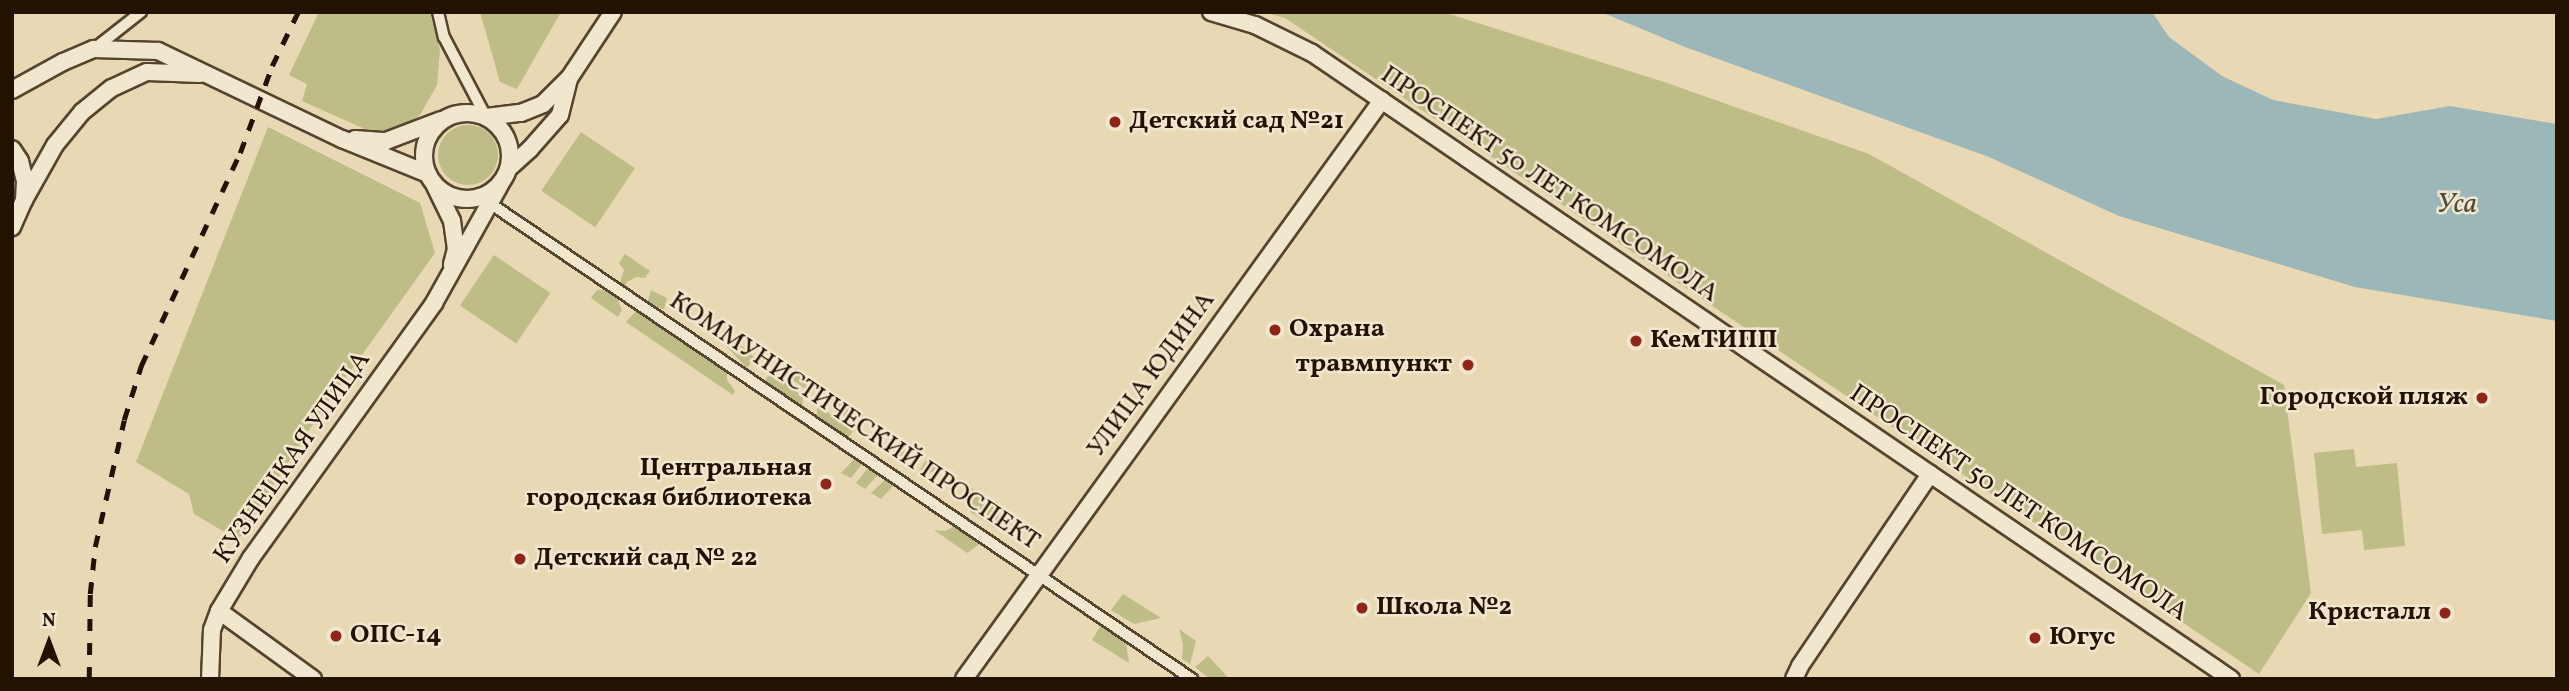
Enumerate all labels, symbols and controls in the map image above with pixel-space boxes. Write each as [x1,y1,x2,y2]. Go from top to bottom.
street label: ПРОСПЕКТ 50 ЛЕТ КОМСОМОЛА [1373,59,1725,311]
place label: Детский сад №21 [1129,106,1344,138]
marker: Детский сад №21 [1107,114,1123,130]
water label: Уса [2437,188,2477,222]
street label: КОММУНИСТИЧЕСКИЙ ПРОСПЕКТ [663,286,1045,558]
street label: УЛИЦА ЮДИНА [1081,286,1223,464]
place label: Охрана [1289,314,1385,346]
marker: Охрана [1267,322,1283,338]
place label: КемТИПП [1650,325,1777,357]
marker: КемТИПП [1628,333,1644,349]
street label: КУЗНЕЦКАЯ УЛИЦА [208,346,378,570]
place label: травмпункт [1295,349,1452,381]
marker: травмпункт [1458,355,1478,375]
street label: ПРОСПЕКТ 50 ЛЕТ КОМСОМОЛА [1842,378,2194,630]
place label: Городской пляж [2260,382,2468,414]
marker: Городской пляж [2474,390,2490,406]
place label: Центральная городская библиотека [526,453,812,514]
marker: Центральная городская библиотека [818,476,834,492]
place label: Детский сад № 22 [534,543,758,575]
marker: Детский сад № 22 [512,551,528,567]
place label: Школа №2 [1376,592,1512,624]
place label: Кристалл [2308,597,2431,629]
marker: Школа №2 [1354,600,1370,616]
marker: Кристалл [2437,605,2453,621]
north arrow [14,607,84,677]
text: N [42,608,56,634]
place label: ОПС-14 [350,620,442,652]
place label: Югус [2049,622,2115,654]
marker: ОПС-14 [328,628,344,644]
marker: Югус [2027,630,2043,646]

